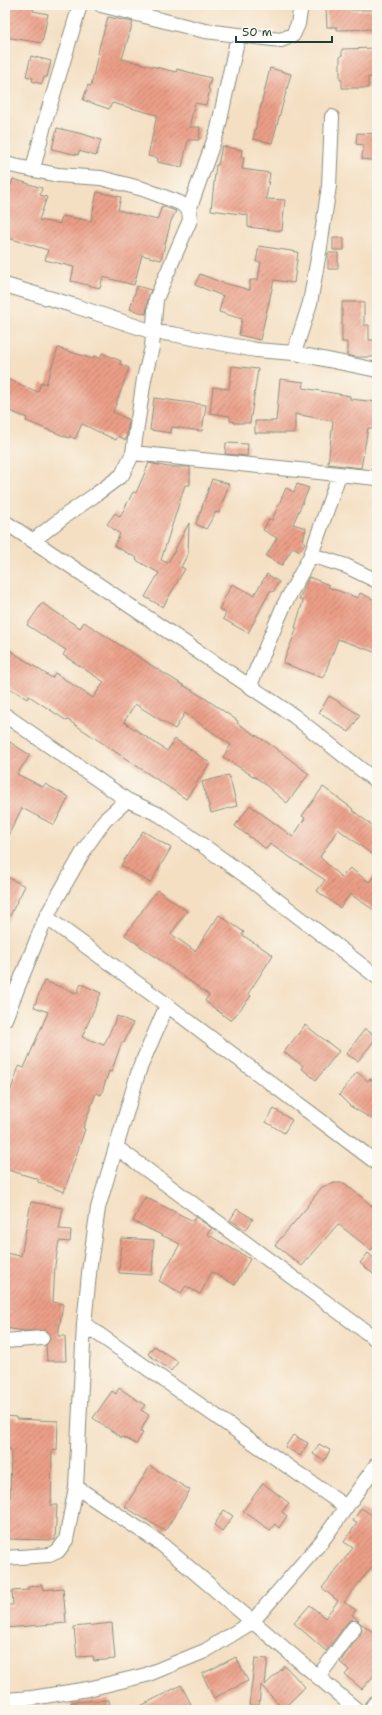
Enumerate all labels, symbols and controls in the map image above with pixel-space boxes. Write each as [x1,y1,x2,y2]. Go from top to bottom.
scale bar [236,18,332,44]
text: 50 m [242,24,272,40]

